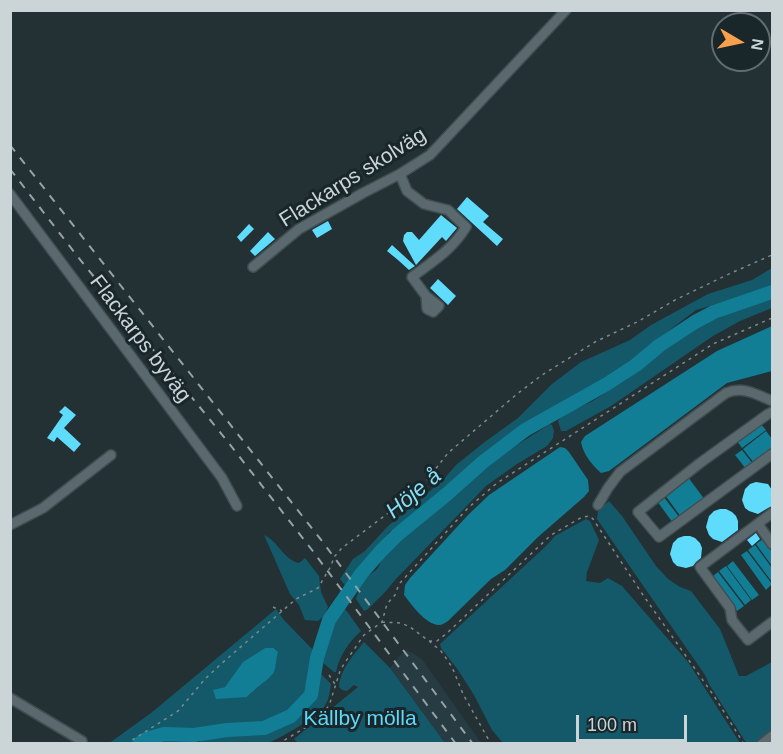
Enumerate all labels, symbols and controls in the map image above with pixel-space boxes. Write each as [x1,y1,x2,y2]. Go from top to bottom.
north arrow [711,12,771,72]
text: N [748,38,767,52]
street label: Flackarps skolväg [275,123,431,233]
street label: Flackarps byväg [84,270,196,408]
water label: Höje å [381,463,447,525]
scale bar [579,703,690,741]
park label: Källby mölla [303,706,417,732]
text: 100 m [587,715,637,735]

